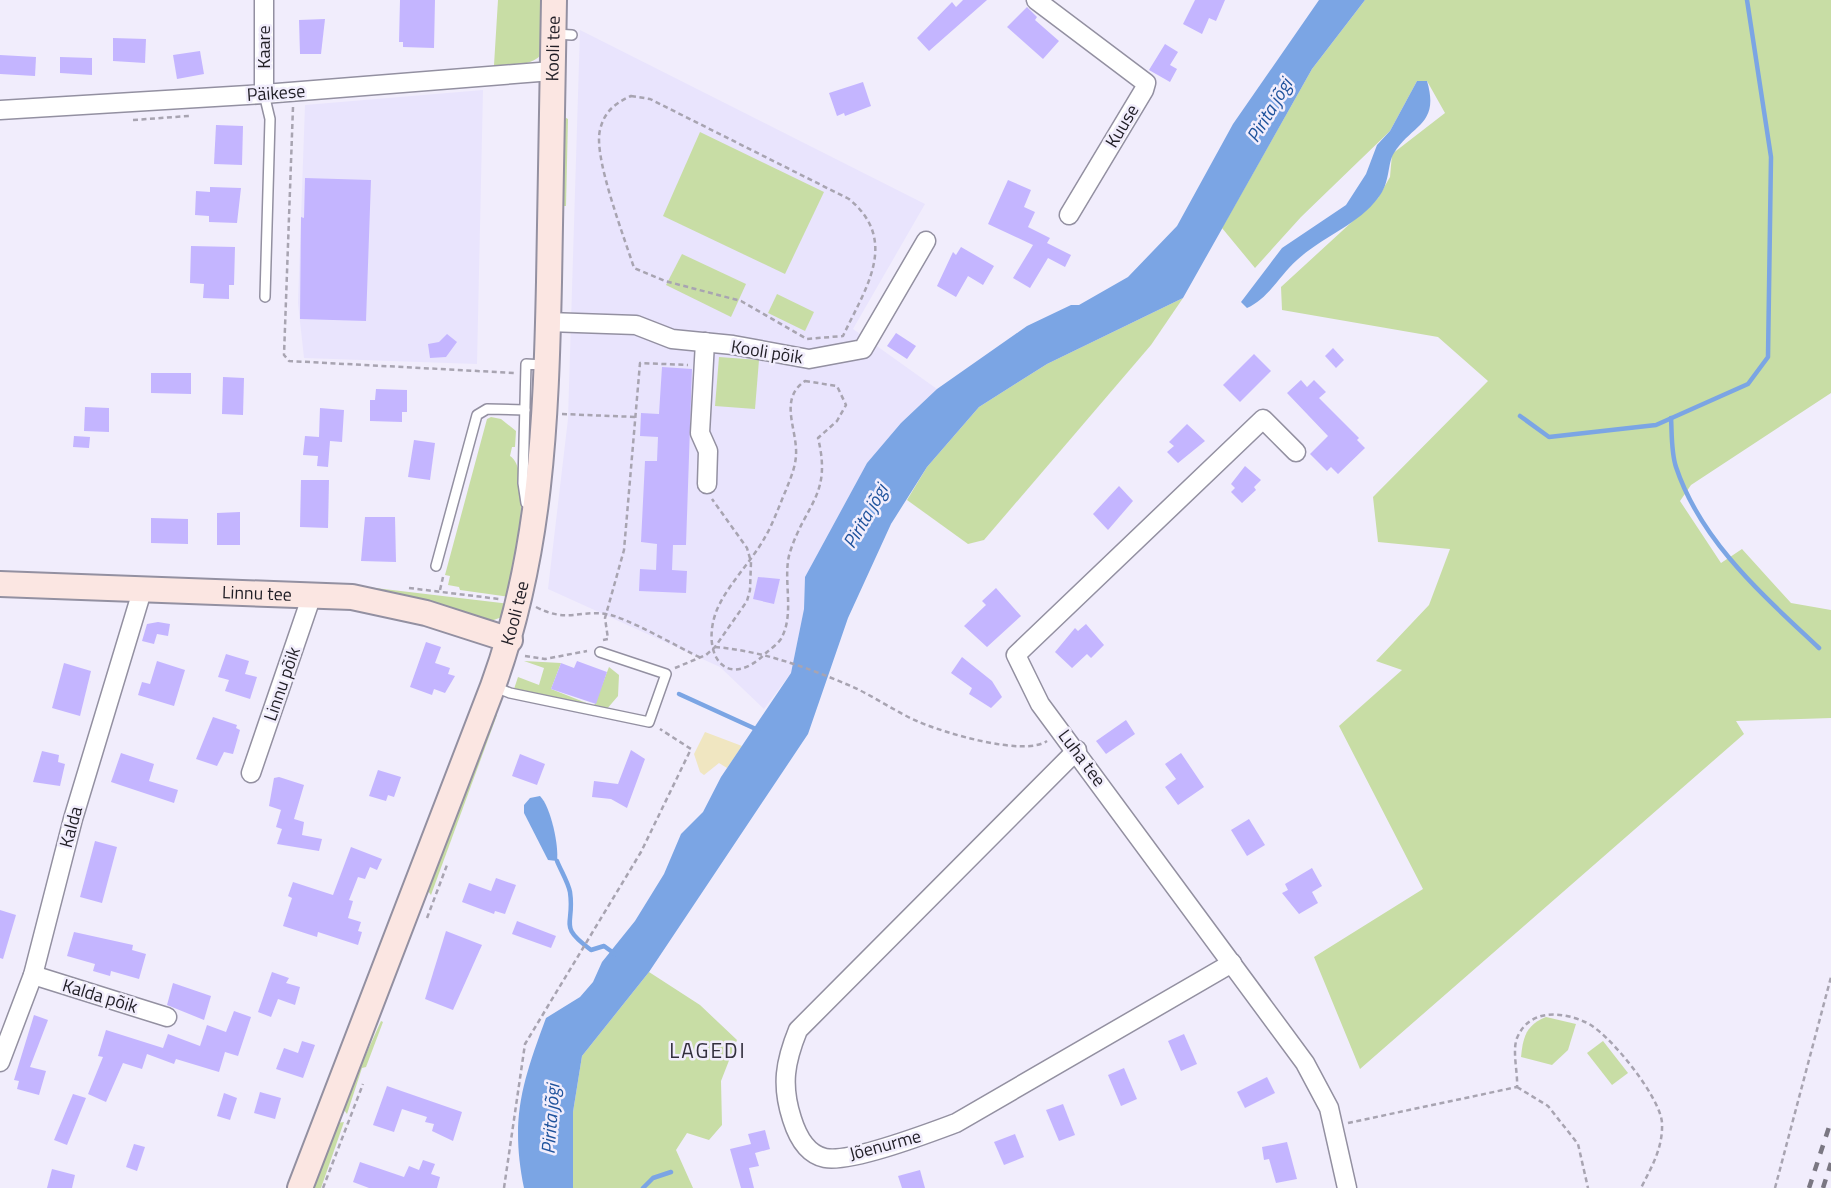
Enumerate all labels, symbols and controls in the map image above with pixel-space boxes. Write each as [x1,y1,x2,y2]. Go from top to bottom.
street label: Kooli tee [538,16,567,82]
street label: Kaare [250,25,277,69]
water label: Pirita jõgi [1238,70,1300,147]
street label: Päikese [246,77,306,108]
street label: Kuuse [1098,99,1145,153]
street label: Kooli põik [729,332,805,371]
water label: Pirita jõgi [834,476,896,553]
street label: Linnu tee [221,578,292,608]
street label: Kooli tee [493,578,536,648]
street label: Linnu põik [256,643,307,725]
street label: Luha tee [1052,724,1113,792]
street label: Kalda [52,803,89,851]
street label: Kalda põik [59,971,141,1020]
district label: LAGEDI [669,1034,747,1066]
water label: Pirita jõgi [533,1081,567,1155]
street label: Jõenurme [846,1122,924,1167]

